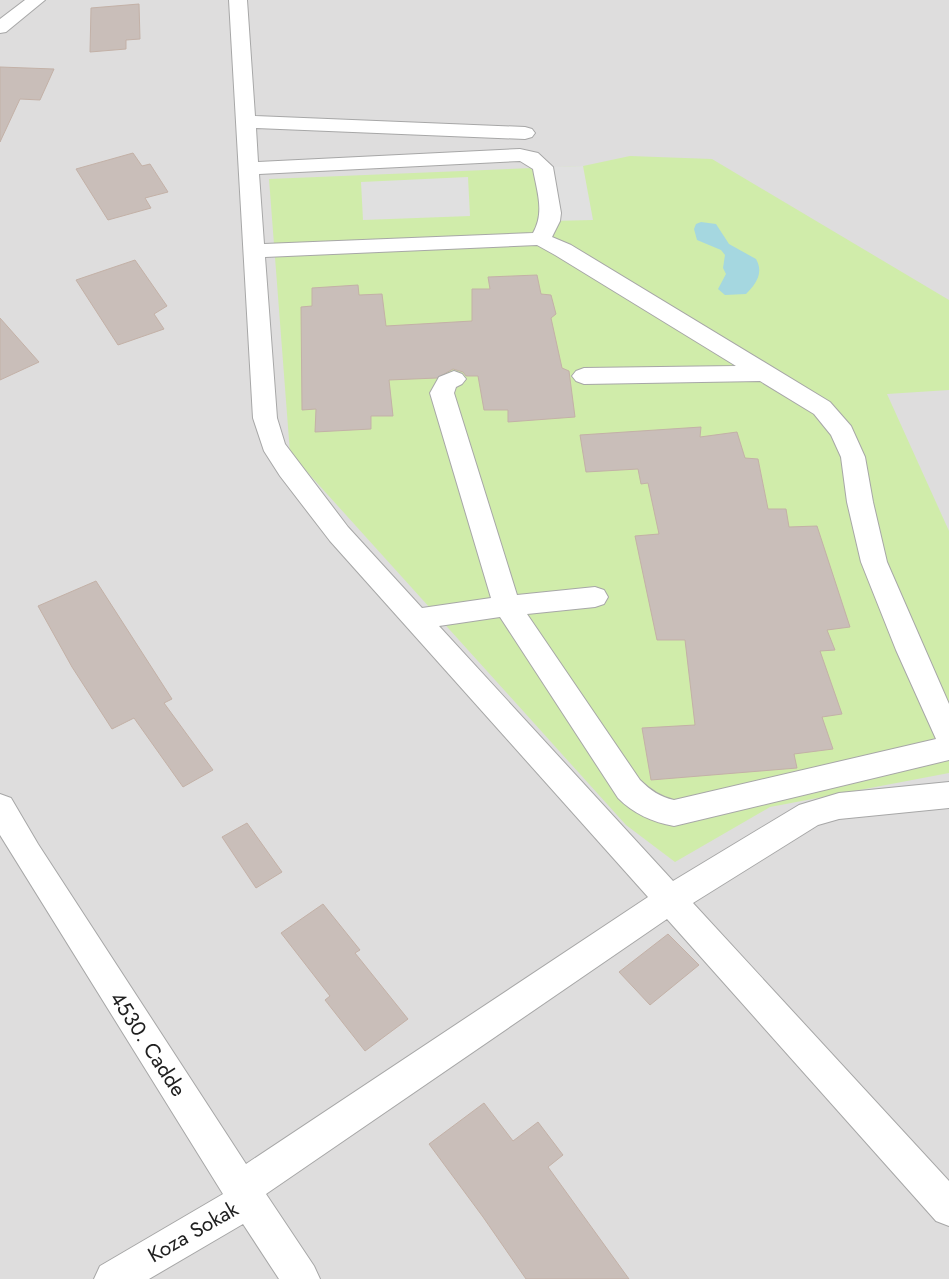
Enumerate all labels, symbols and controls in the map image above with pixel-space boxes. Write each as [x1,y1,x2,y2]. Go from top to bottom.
street label: 4530. Cadde [103,986,193,1103]
street label: Koza Sokak [142,1194,244,1270]

